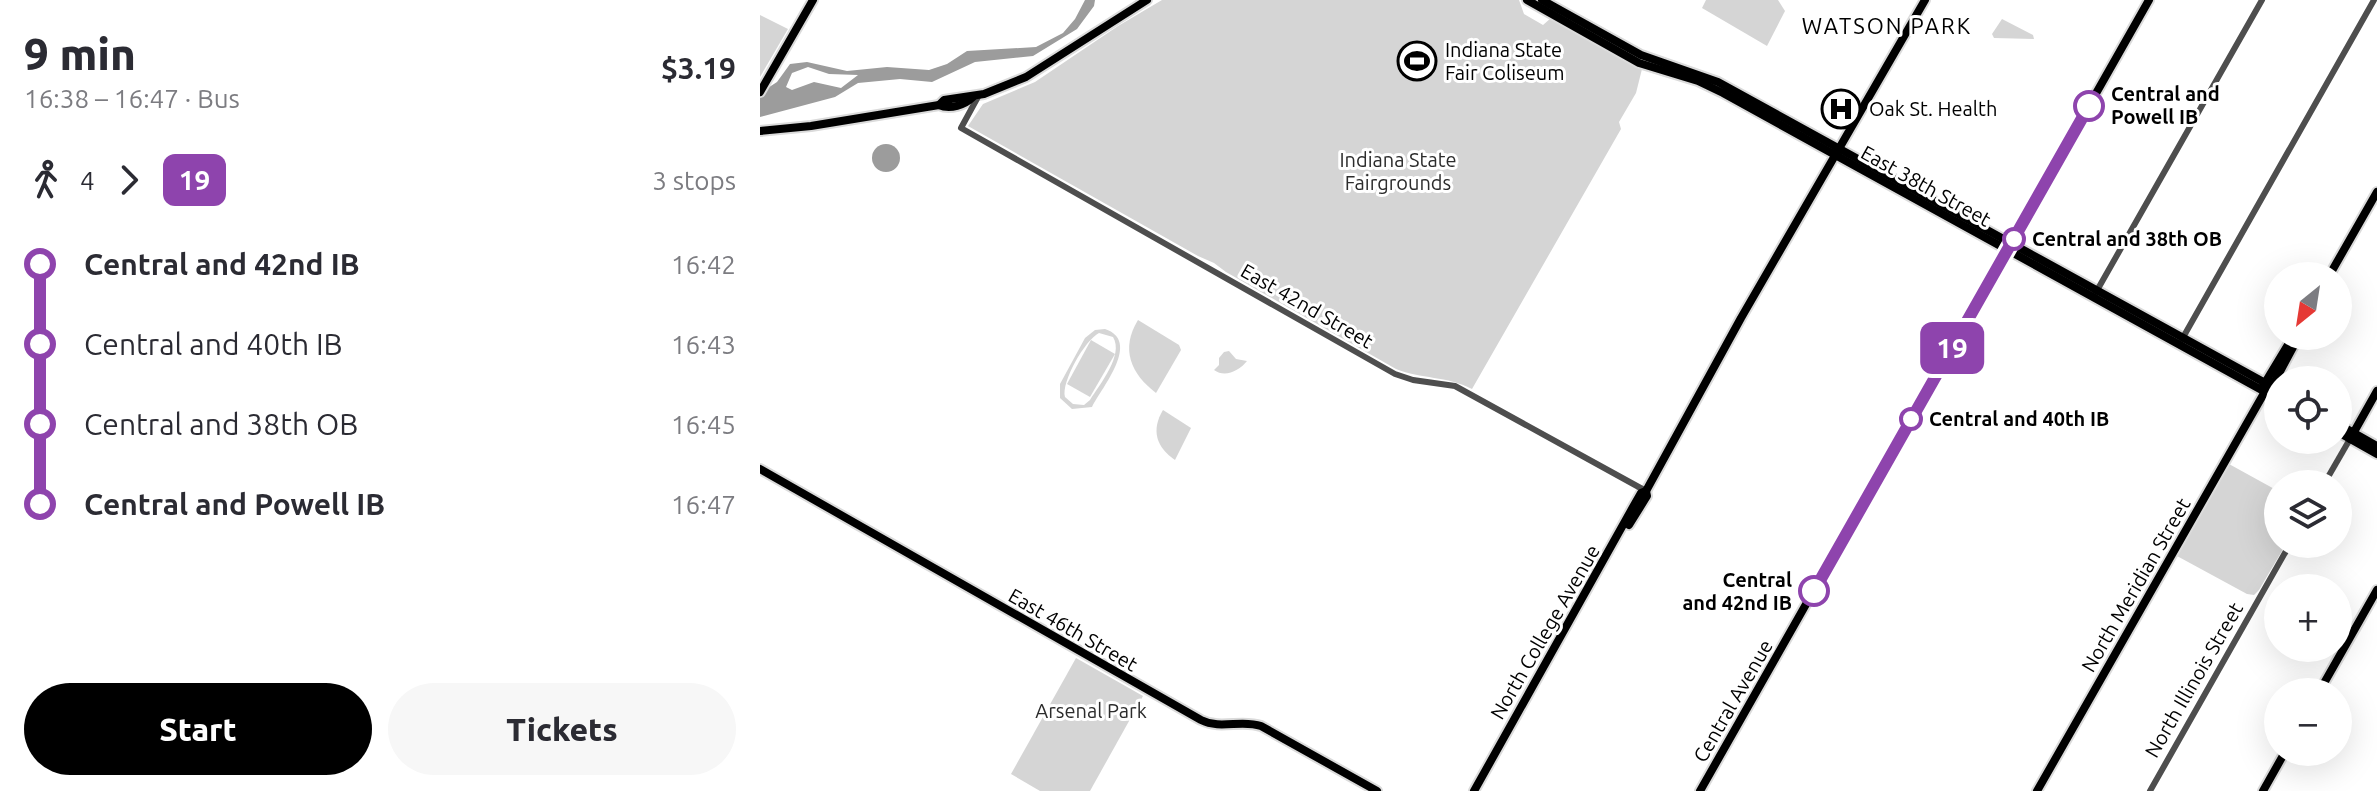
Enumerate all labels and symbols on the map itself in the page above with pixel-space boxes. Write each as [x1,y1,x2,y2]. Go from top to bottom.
district label: WATSON PARK [1802,13,1972,38]
place label: Indiana State Fair Coliseum [1445,38,1565,84]
sports icon: Indiana State Fair Coliseum [1396,40,1438,82]
place label: Central and Powell IB [2111,82,2220,128]
hospital icon: Oak St. Health [1820,88,1862,130]
marker: Central and Powell IB [2074,91,2104,121]
place label: Oak St. Health [1869,97,1997,120]
street label: East 38th Street [1857,140,1995,231]
park label: Indiana State Fairgrounds [1339,148,1457,194]
place label: Central and 38th OB [2032,227,2222,250]
marker: Central and 38th OB [2003,228,2025,250]
street label: East 42nd Street [1237,258,1378,353]
north arrow [2264,262,2352,350]
line badge: 19 [1916,322,1988,374]
place label: Central and 40th IB [1929,407,2109,430]
marker: Central and 40th IB [1900,408,1922,430]
street label: North Meridian Street [2076,494,2195,676]
street label: North College Avenue [1485,541,1604,723]
place label: Central and 42nd IB [1682,568,1792,614]
marker: Central and 42nd IB [1799,576,1829,606]
street label: East 46th Street [1005,583,1142,676]
street label: North Illinois Street [2140,598,2247,761]
street label: Central Avenue [1688,635,1777,766]
park label: Arsenal Park [1035,699,1147,722]

